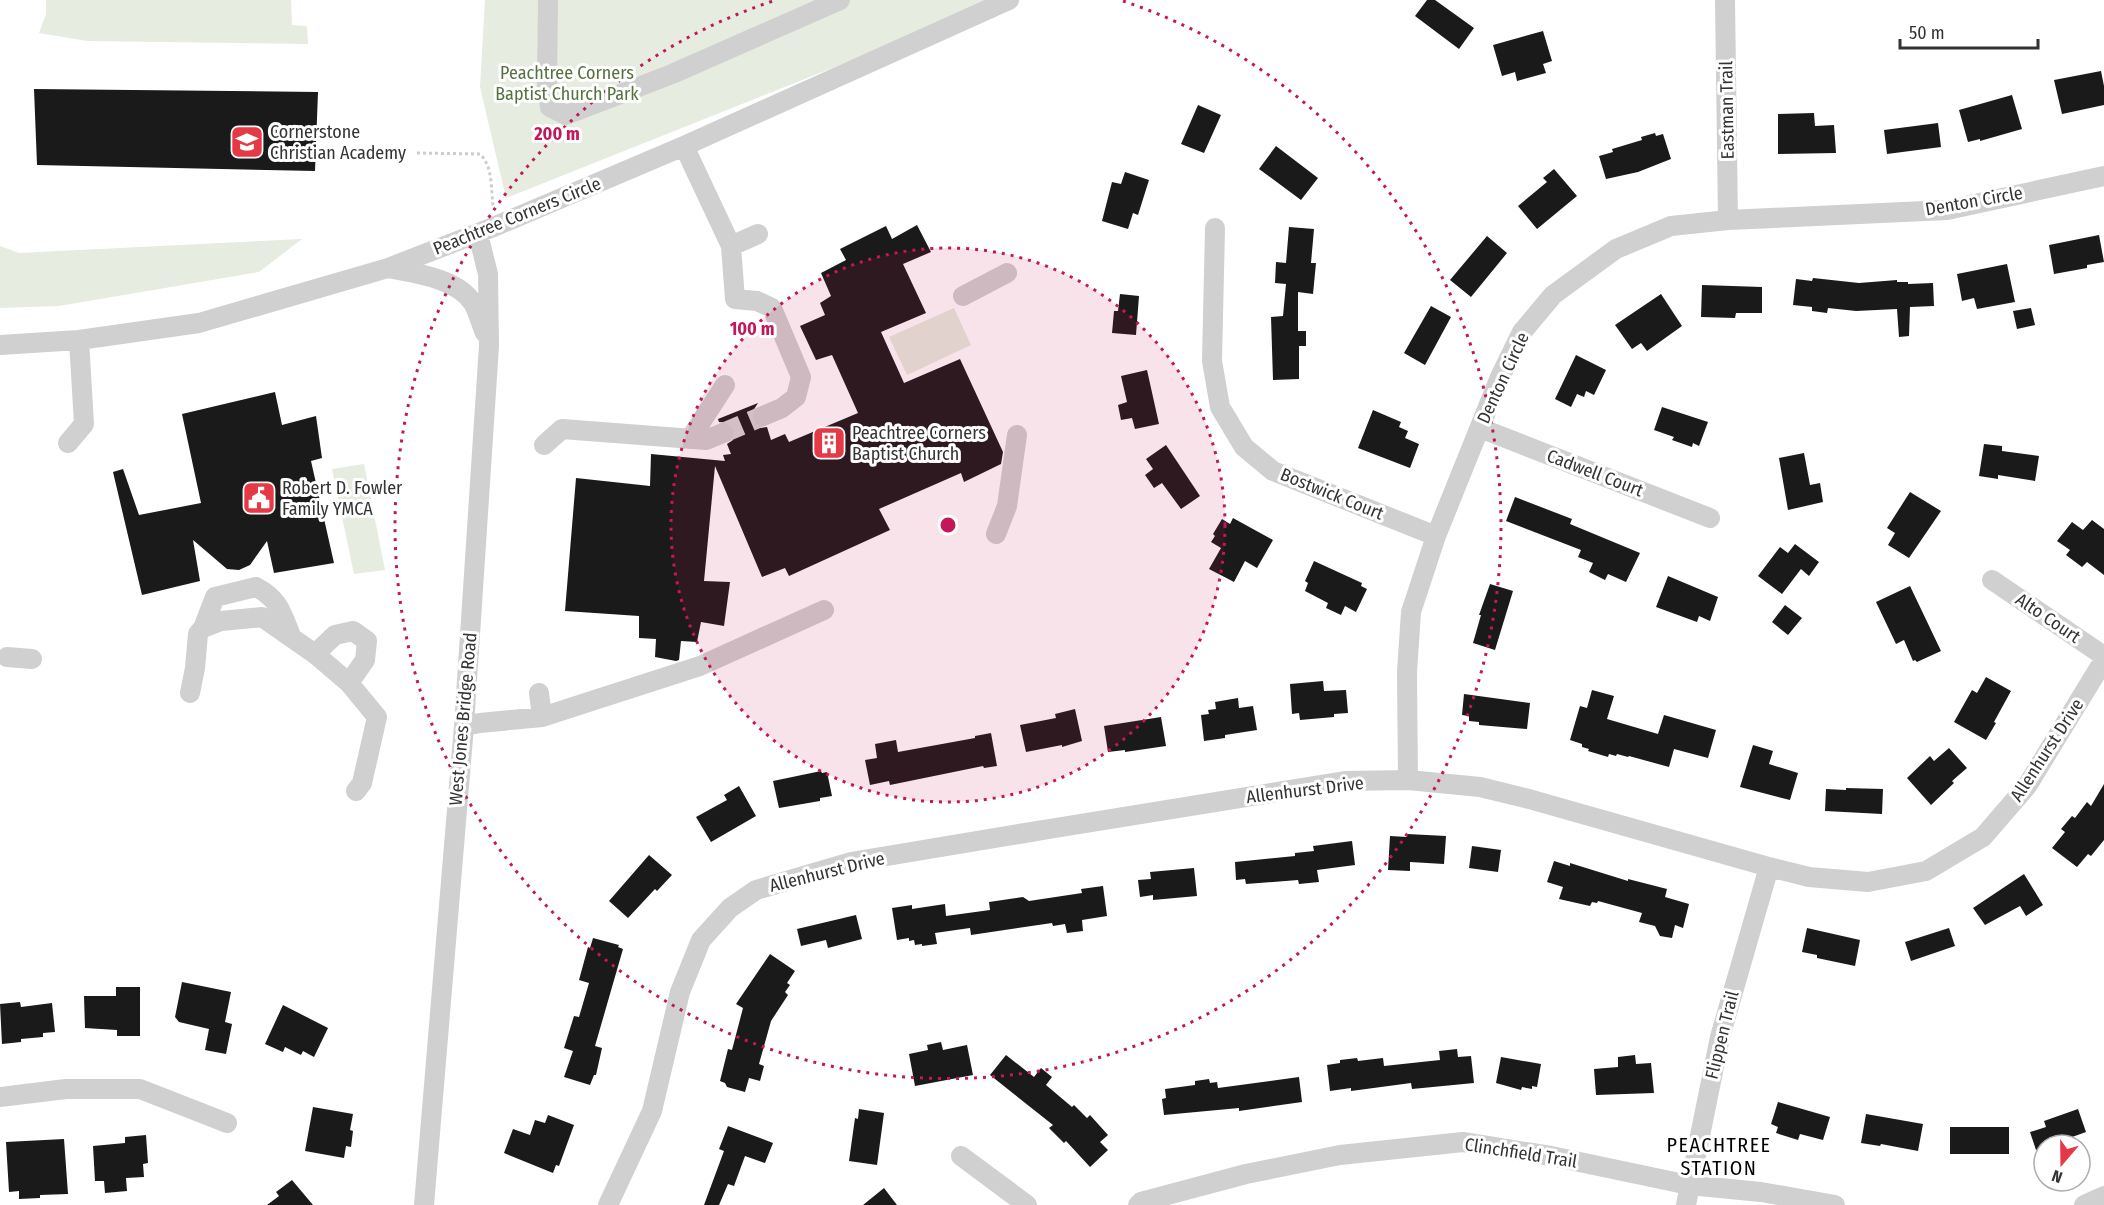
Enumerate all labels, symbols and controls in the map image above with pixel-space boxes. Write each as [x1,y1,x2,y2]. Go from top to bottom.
scale bar [1900,12,2038,50]
text: 50 m [1909,22,1945,44]
street label: Eastman Trail [1715,60,1739,159]
park label: Peachtree Corners Baptist Church Park [495,62,639,105]
place label: Cornerstone Christian Academy [270,121,406,164]
text: 200 m [533,123,580,145]
school or university icon: Cornerstone Christian Academy [229,124,265,160]
street label: Peachtree Corners Circle [430,172,604,260]
street label: Denton Circle [1924,182,2024,220]
text: 100 m [730,318,774,340]
street label: Denton Circle [1472,329,1534,427]
place label: Peachtree Corners Baptist Church [852,422,986,465]
building icon: Peachtree Corners Baptist Church [811,425,847,461]
street label: Cadwell Court [1544,445,1647,502]
street label: Bostwick Court [1277,463,1387,525]
place label: Robert D. Fowler Family YMCA [282,477,403,520]
public building icon: Robert D. Fowler Family YMCA [241,480,277,516]
centre of rings [938,515,958,535]
street label: Alto Court [2011,588,2085,648]
street label: West Jones Bridge Road [444,632,482,806]
street label: Allenhurst Drive [2006,694,2088,806]
street label: Allenhurst Drive [1245,772,1365,808]
street label: Allenhurst Drive [767,847,887,897]
street label: Flippen Trail [1700,988,1744,1082]
street label: Clinchfield Trail [1463,1133,1579,1173]
district label: PEACHTREE STATION [1667,1133,1771,1180]
north arrow [2032,1133,2092,1193]
text: N [2049,1166,2065,1187]

